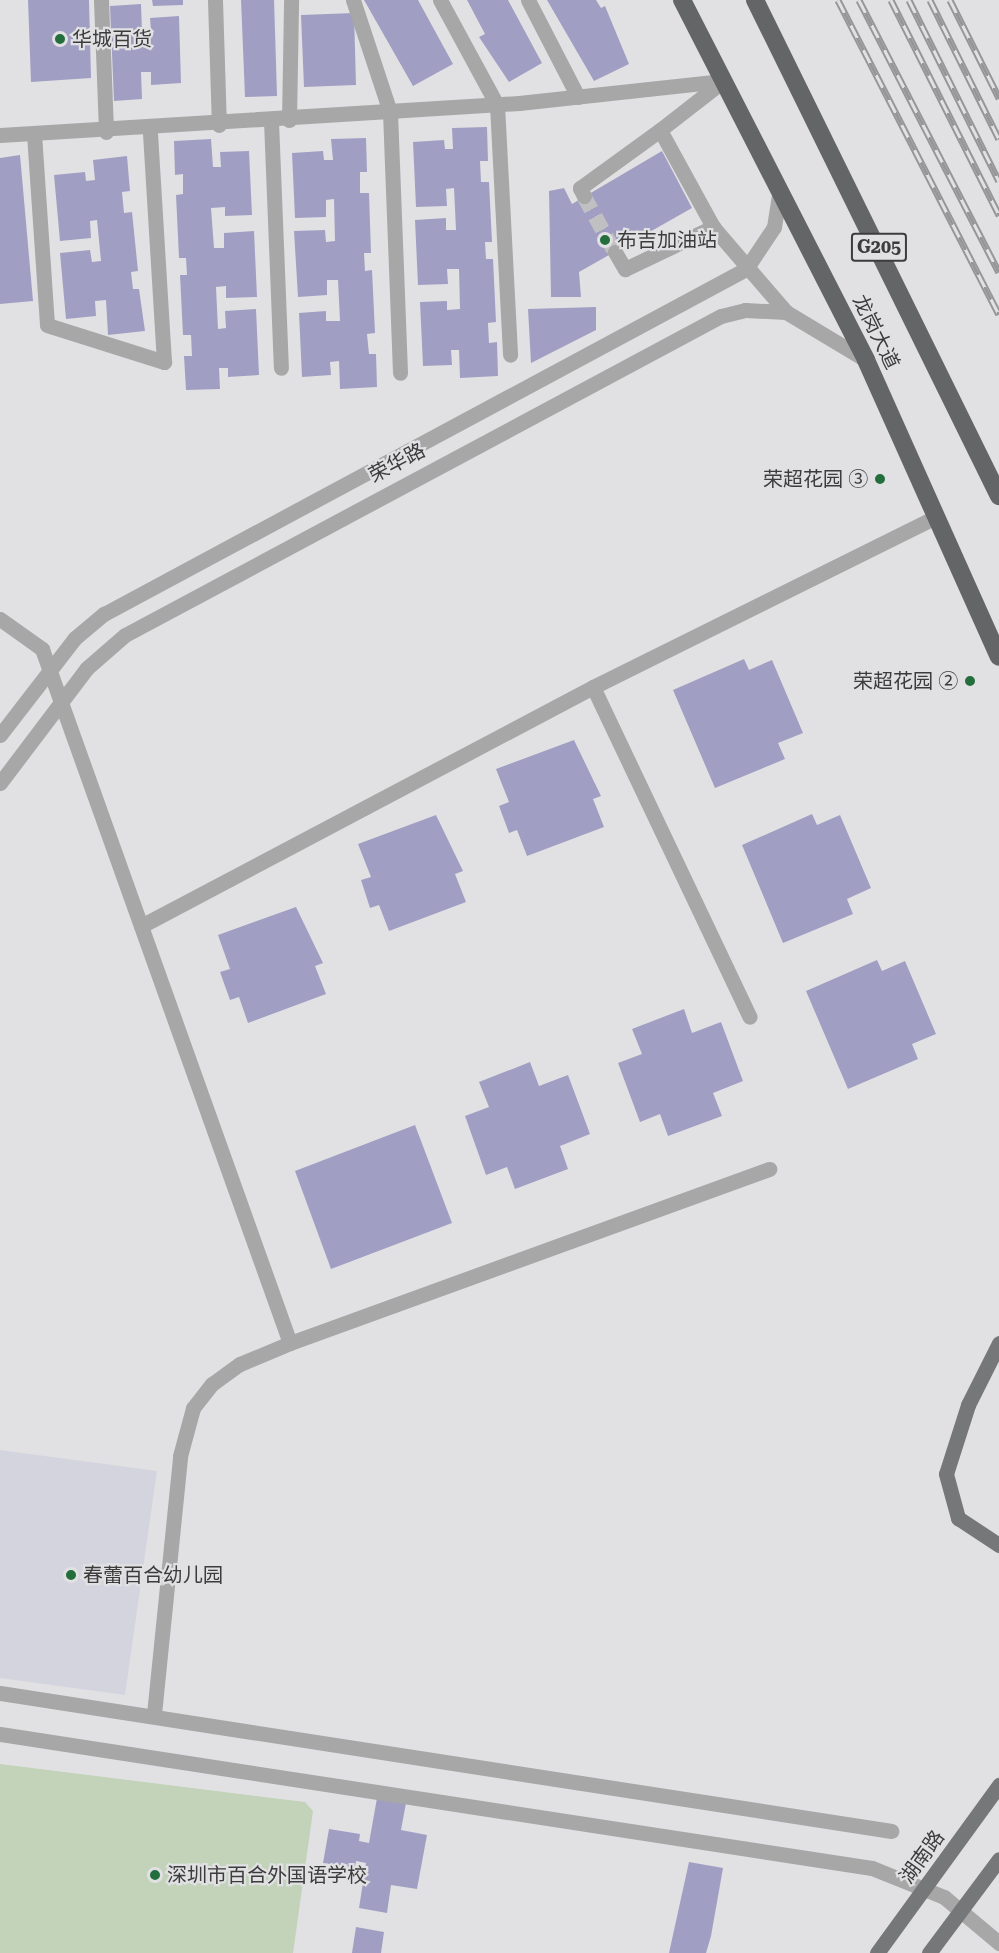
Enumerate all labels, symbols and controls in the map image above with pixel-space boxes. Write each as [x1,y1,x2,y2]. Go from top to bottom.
place label: 华城百货 [72,27,152,51]
marker: 华城百货 [53,32,67,46]
place label: 布吉加油站 [617,228,717,252]
road number: G205 [850,232,908,262]
marker: 布吉加油站 [598,233,612,247]
street label: 龙岗大道 [848,291,904,373]
street label: 荣华路 [365,438,429,488]
place label: 荣超花园 ③ [763,467,868,491]
marker: 荣超花园 ③ [873,472,887,486]
place label: 荣超花园 ② [853,669,958,693]
marker: 荣超花园 ② [963,674,977,688]
place label: 春蕾百合幼儿园 [83,1563,223,1587]
marker: 春蕾百合幼儿园 [64,1568,78,1582]
street label: 湖南路 [895,1826,949,1888]
place label: 深圳市百合外国语学校 [167,1863,367,1887]
marker: 深圳市百合外国语学校 [148,1868,162,1882]

